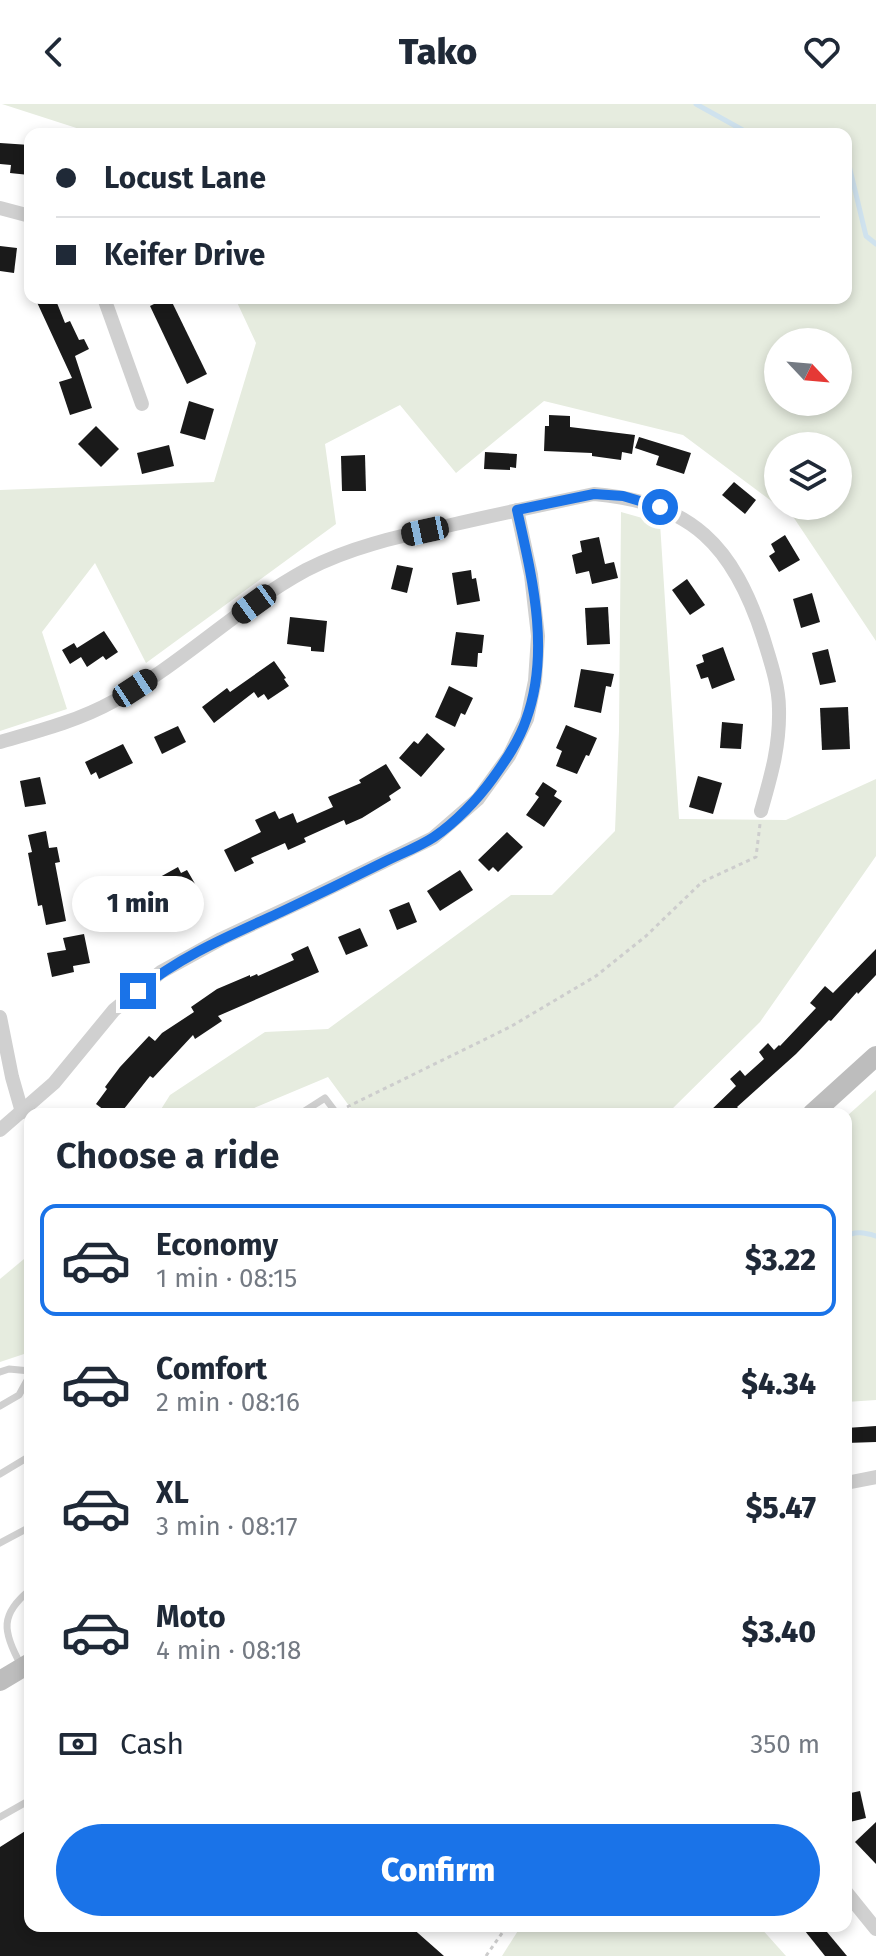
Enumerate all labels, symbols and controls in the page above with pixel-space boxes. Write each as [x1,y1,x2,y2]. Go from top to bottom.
icon: back [32,30,76,74]
text: Tako [399,30,477,74]
icon: heart [800,30,844,74]
text: Locust Lane [104,160,266,196]
text: Keifer Drive [104,237,265,273]
north arrow [764,328,852,416]
map controls [764,328,852,520]
button: layers [764,432,852,520]
route start [642,489,678,525]
car [399,514,451,548]
car [228,580,280,628]
car [108,665,162,711]
callout: 1 min [72,875,204,931]
text: 1 min [107,888,169,919]
route end [120,973,156,1009]
text: Choose a ride [56,1134,279,1178]
icon: car [60,1224,132,1296]
text: Economy [156,1227,278,1263]
text: $3.22 [745,1242,816,1278]
text: 1 min · 08:15 [156,1263,297,1294]
icon: car [60,1348,132,1420]
text: Comfort [156,1351,267,1387]
text: $4.34 [741,1366,816,1402]
text: 2 min · 08:16 [156,1387,300,1418]
icon: car [60,1472,132,1544]
text: XL [156,1475,189,1511]
text: $5.47 [746,1490,816,1526]
text: 3 min · 08:17 [156,1511,298,1542]
icon: car [60,1596,132,1668]
text: Moto [156,1599,226,1635]
text: $3.40 [742,1614,816,1650]
text: 4 min · 08:18 [156,1635,301,1666]
icon: cash [56,1722,100,1766]
text: Cash [120,1726,184,1762]
text: 350 m [750,1729,820,1760]
button: Confirm [56,1824,820,1916]

